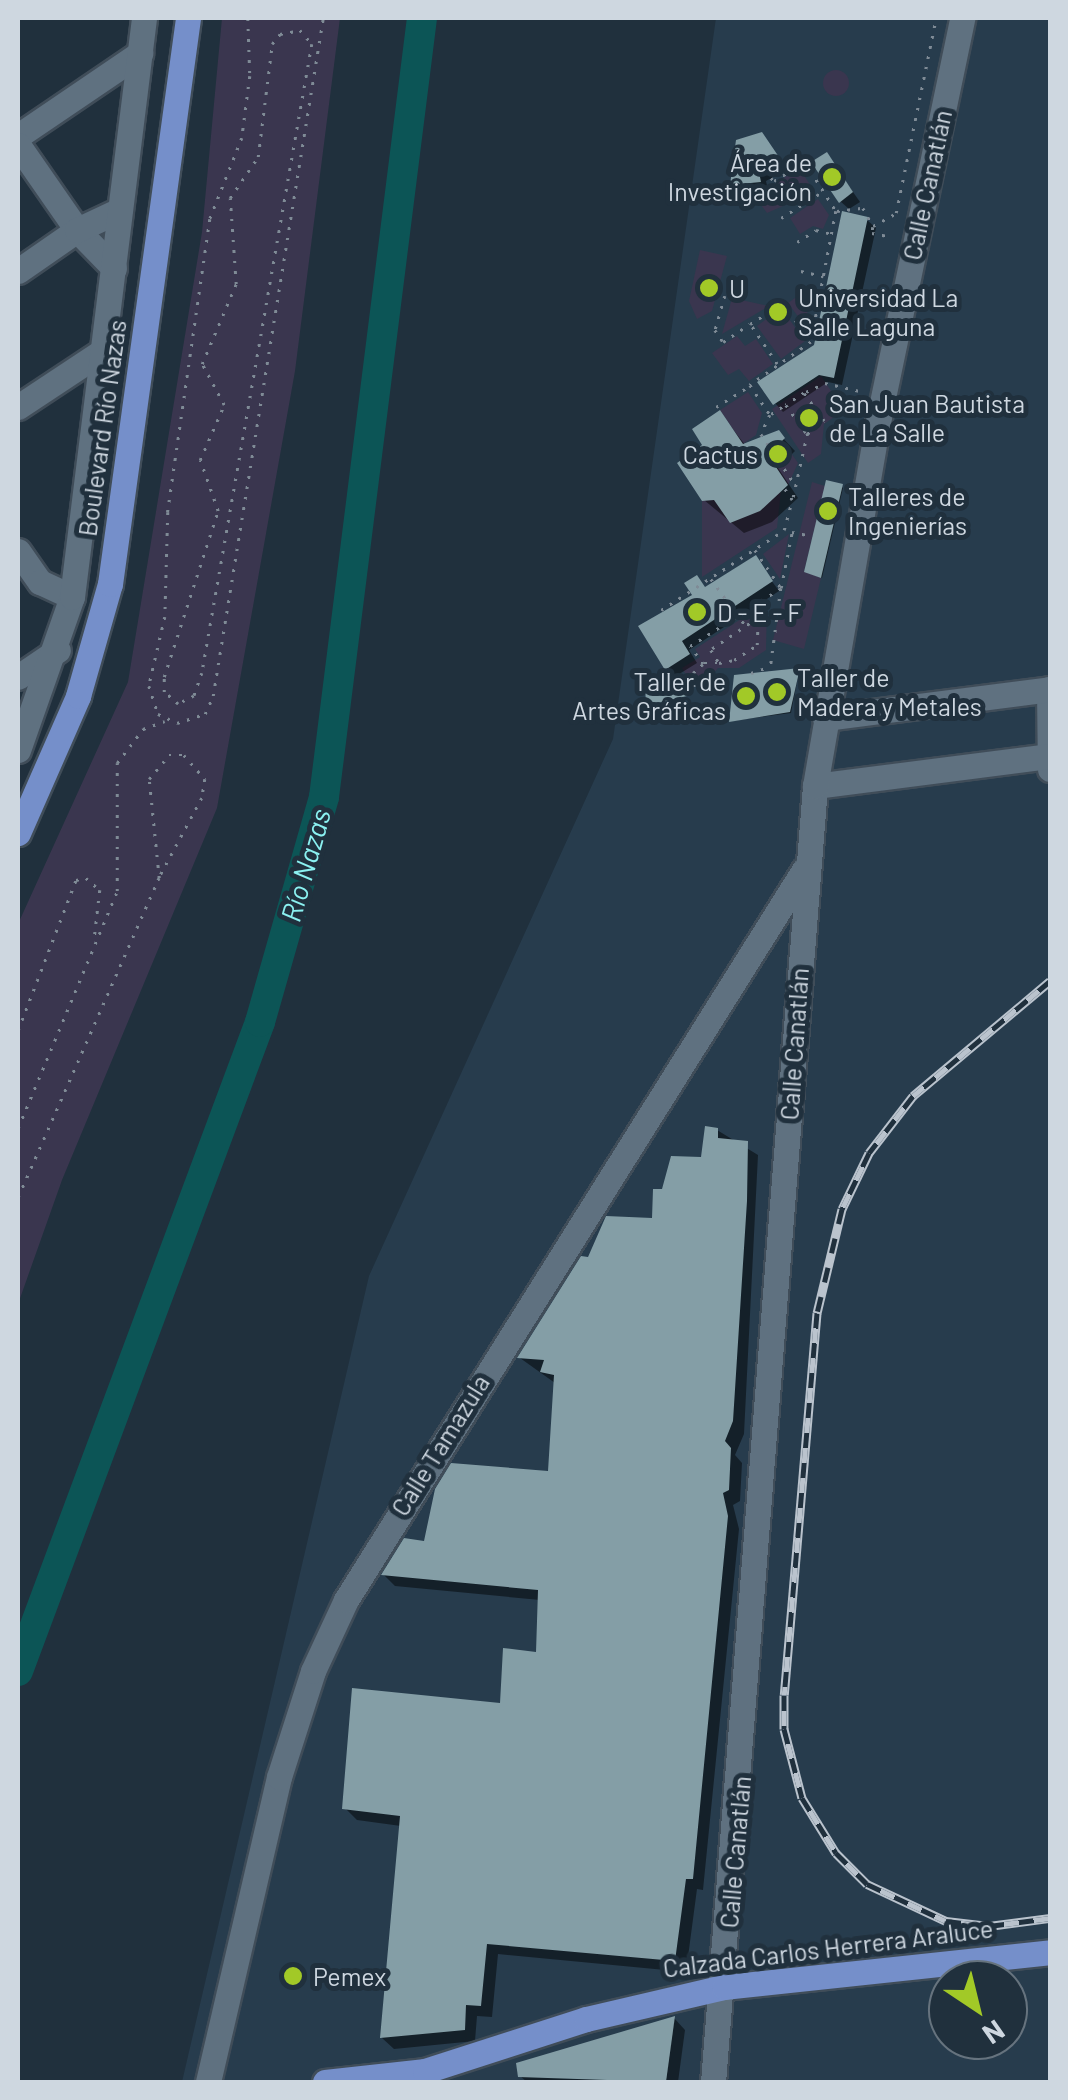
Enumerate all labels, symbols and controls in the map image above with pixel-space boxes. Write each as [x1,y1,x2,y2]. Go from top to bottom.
street label: Calle Canatlán [896,107,958,263]
place label: Área de Investigación [668,148,812,207]
marker: Área de Investigación [821,166,843,188]
place label: U [729,273,745,303]
marker: U [698,277,720,299]
place label: Universidad La Salle Laguna [798,283,958,342]
marker: Universidad La Salle Laguna [767,301,789,323]
street label: Boulevard Río Nazas [72,318,132,538]
place label: San Juan Bautista de La Salle [829,389,1025,448]
marker: San Juan Bautista de La Salle [798,407,820,429]
place label: Cactus [683,439,758,469]
marker: Cactus [767,443,789,465]
place label: Talleres de Ingenierías [848,482,967,541]
marker: Talleres de Ingenierías [817,500,839,522]
place label: D - E - F [717,597,801,627]
marker: D - E - F [686,601,708,623]
place label: Taller de Madera y Metales [797,663,982,722]
place label: Taller de Artes Gráficas [572,667,726,726]
marker: Taller de Madera y Metales [766,681,788,703]
marker: Taller de Artes Gráficas [735,685,757,707]
water label: Río Nazas [273,805,337,925]
street label: Calle Canatlán [774,967,814,1121]
street label: Calle Tamazula [385,1369,495,1521]
street label: Calle Canatlán [713,1775,757,1929]
street label: Calzada Carlos Herrera Araluce [661,1913,995,1983]
north arrow [928,1960,1028,2060]
place label: Pemex [313,1961,386,1991]
marker: Pemex [282,1965,304,1987]
text: N [977,2014,1011,2052]

